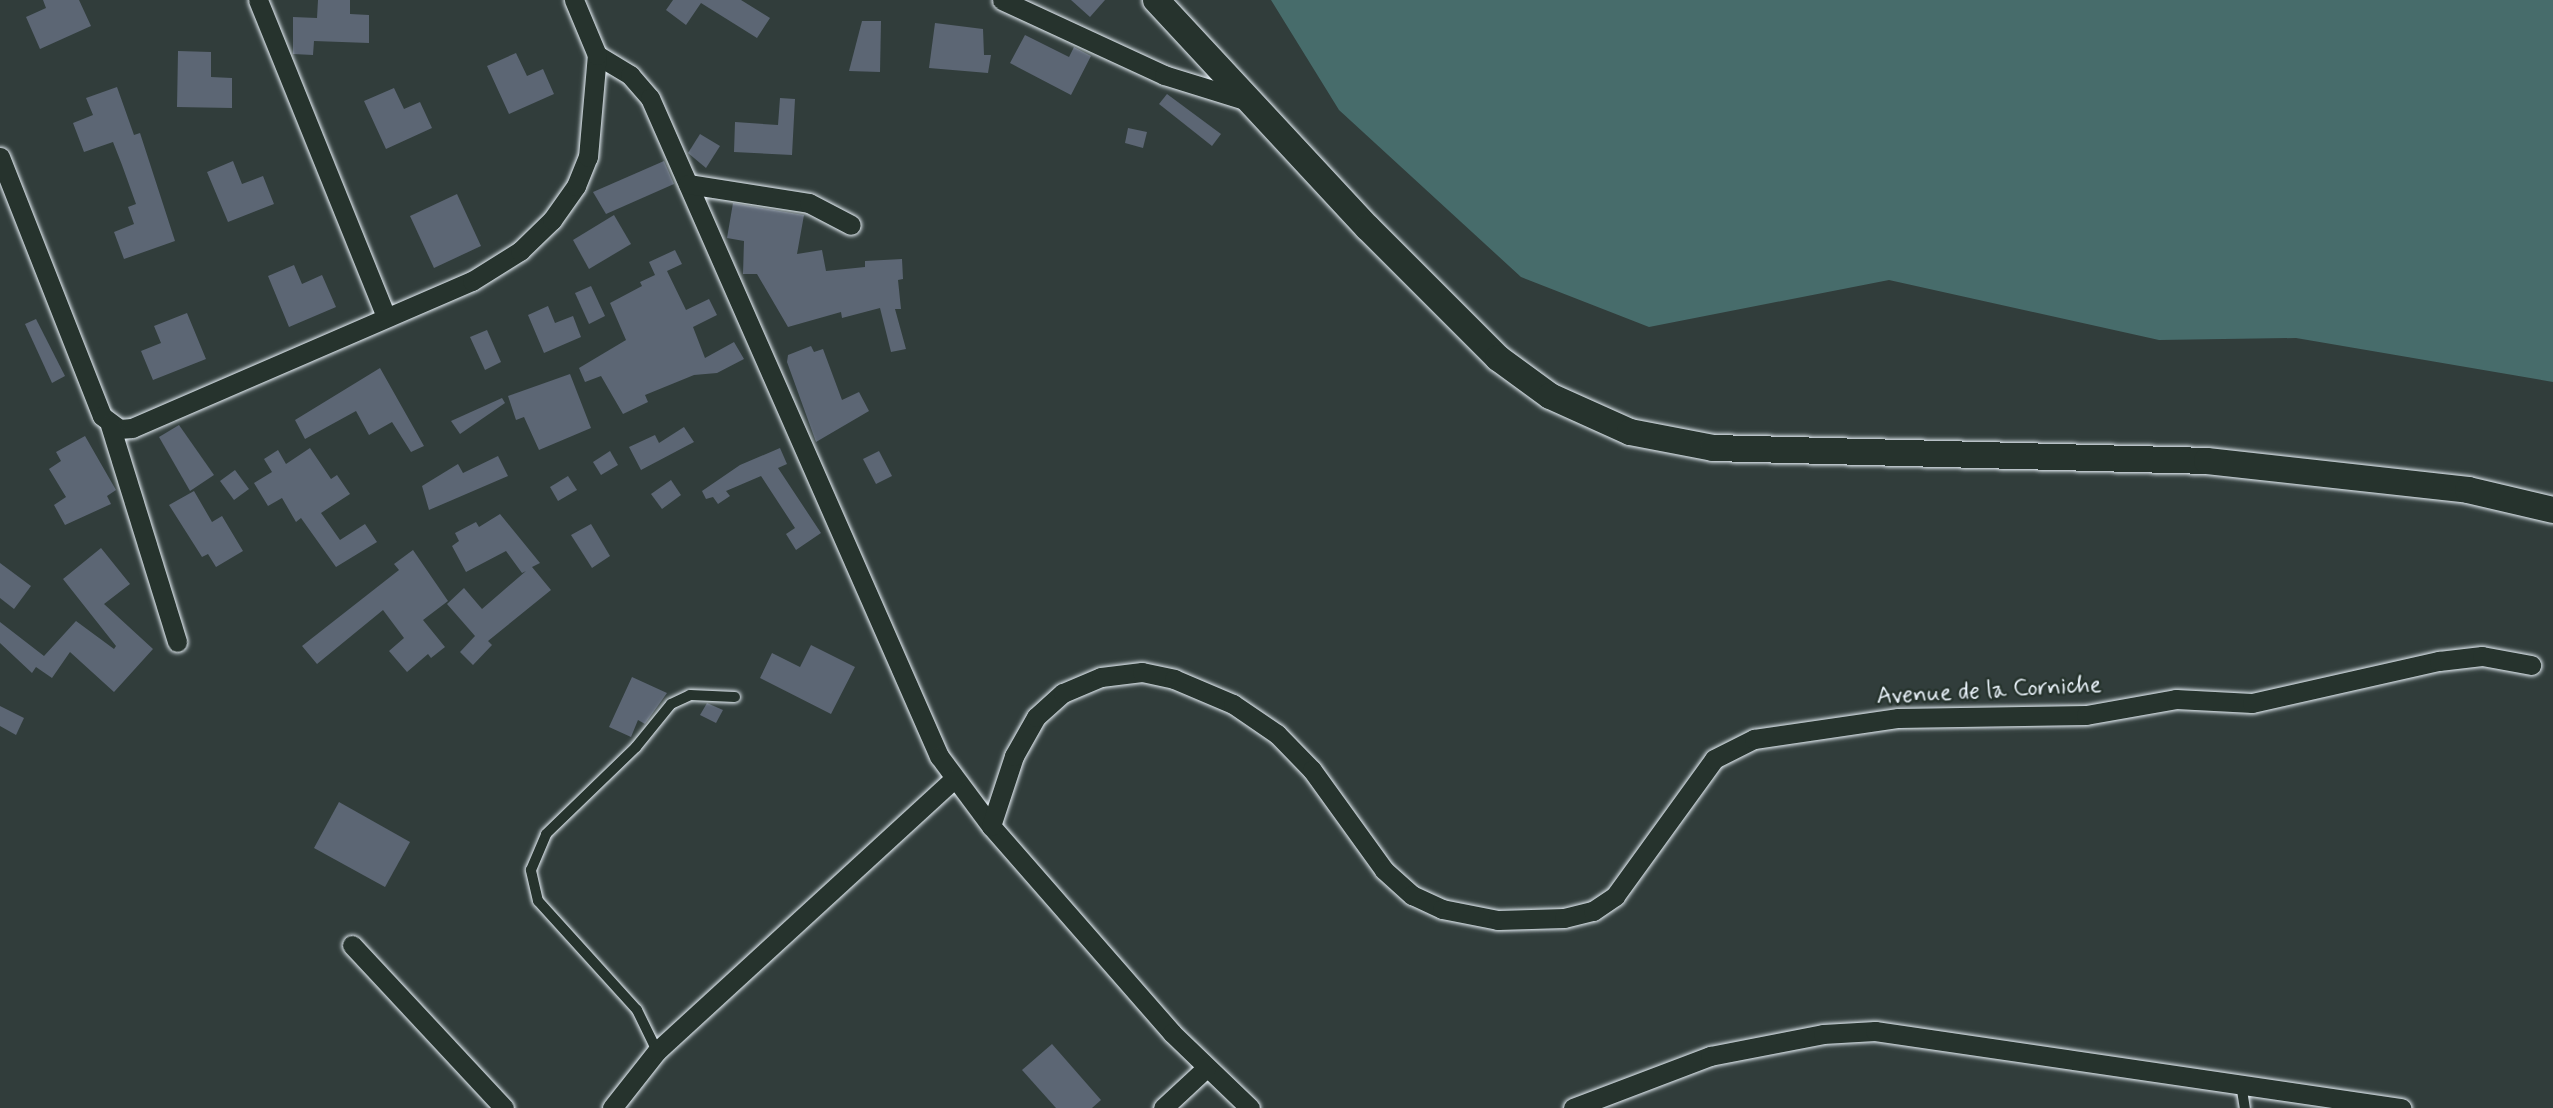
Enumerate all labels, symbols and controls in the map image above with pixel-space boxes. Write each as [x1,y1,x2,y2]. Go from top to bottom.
street label: Avenue de la Corniche [1872,671,2106,711]

